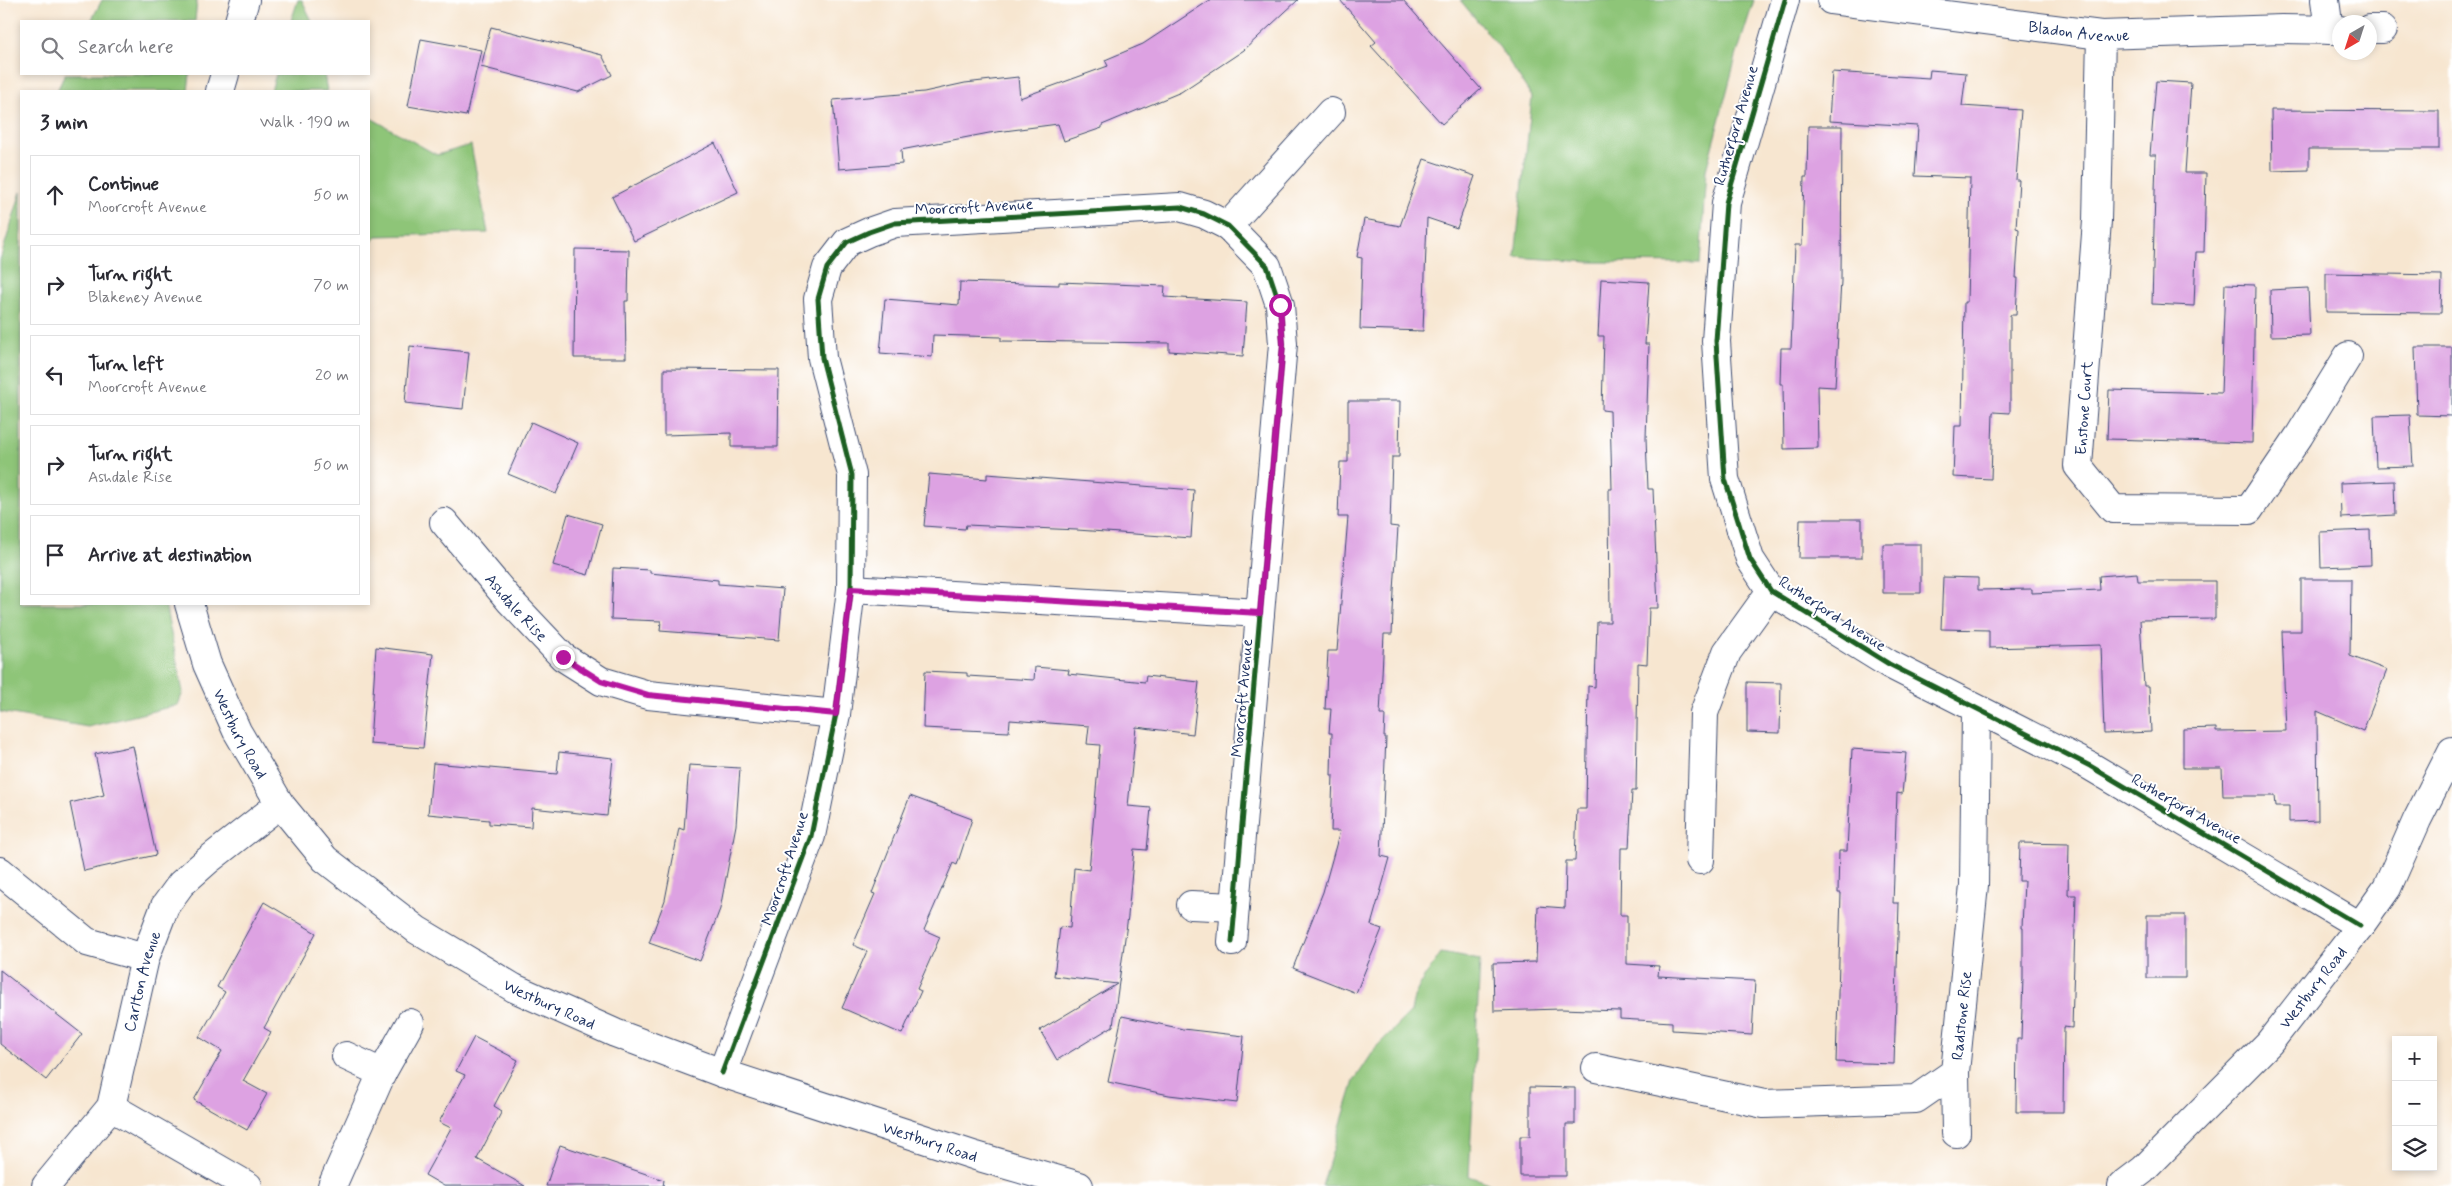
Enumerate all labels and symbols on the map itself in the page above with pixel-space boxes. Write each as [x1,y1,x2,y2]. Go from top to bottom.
north arrow [2332,15,2377,60]
street label: Bladon Avenue [2027,17,2130,47]
street label: Rutherford Avenue [1709,63,1766,189]
street label: Moorcroft Avenue [914,194,1034,221]
route start [1269,294,1292,317]
street label: Enstone Court [2071,360,2098,456]
street label: Ashdale Rise [480,570,552,647]
street label: Rutherford Avenue [1773,572,1890,659]
street label: Moorcroft Avenue [1227,638,1258,758]
route end [552,646,575,669]
street label: Westbury Road [207,686,272,783]
street label: Rutherford Avenue [2126,769,2245,851]
street label: Moorcroft Avenue [757,809,814,928]
street label: Carlton Avenue [119,927,167,1034]
street label: Westbury Road [2275,943,2352,1034]
street label: Radstone Rise [1947,970,1977,1061]
street label: Westbury Road [499,975,598,1035]
street label: Westbury Road [880,1117,980,1168]

